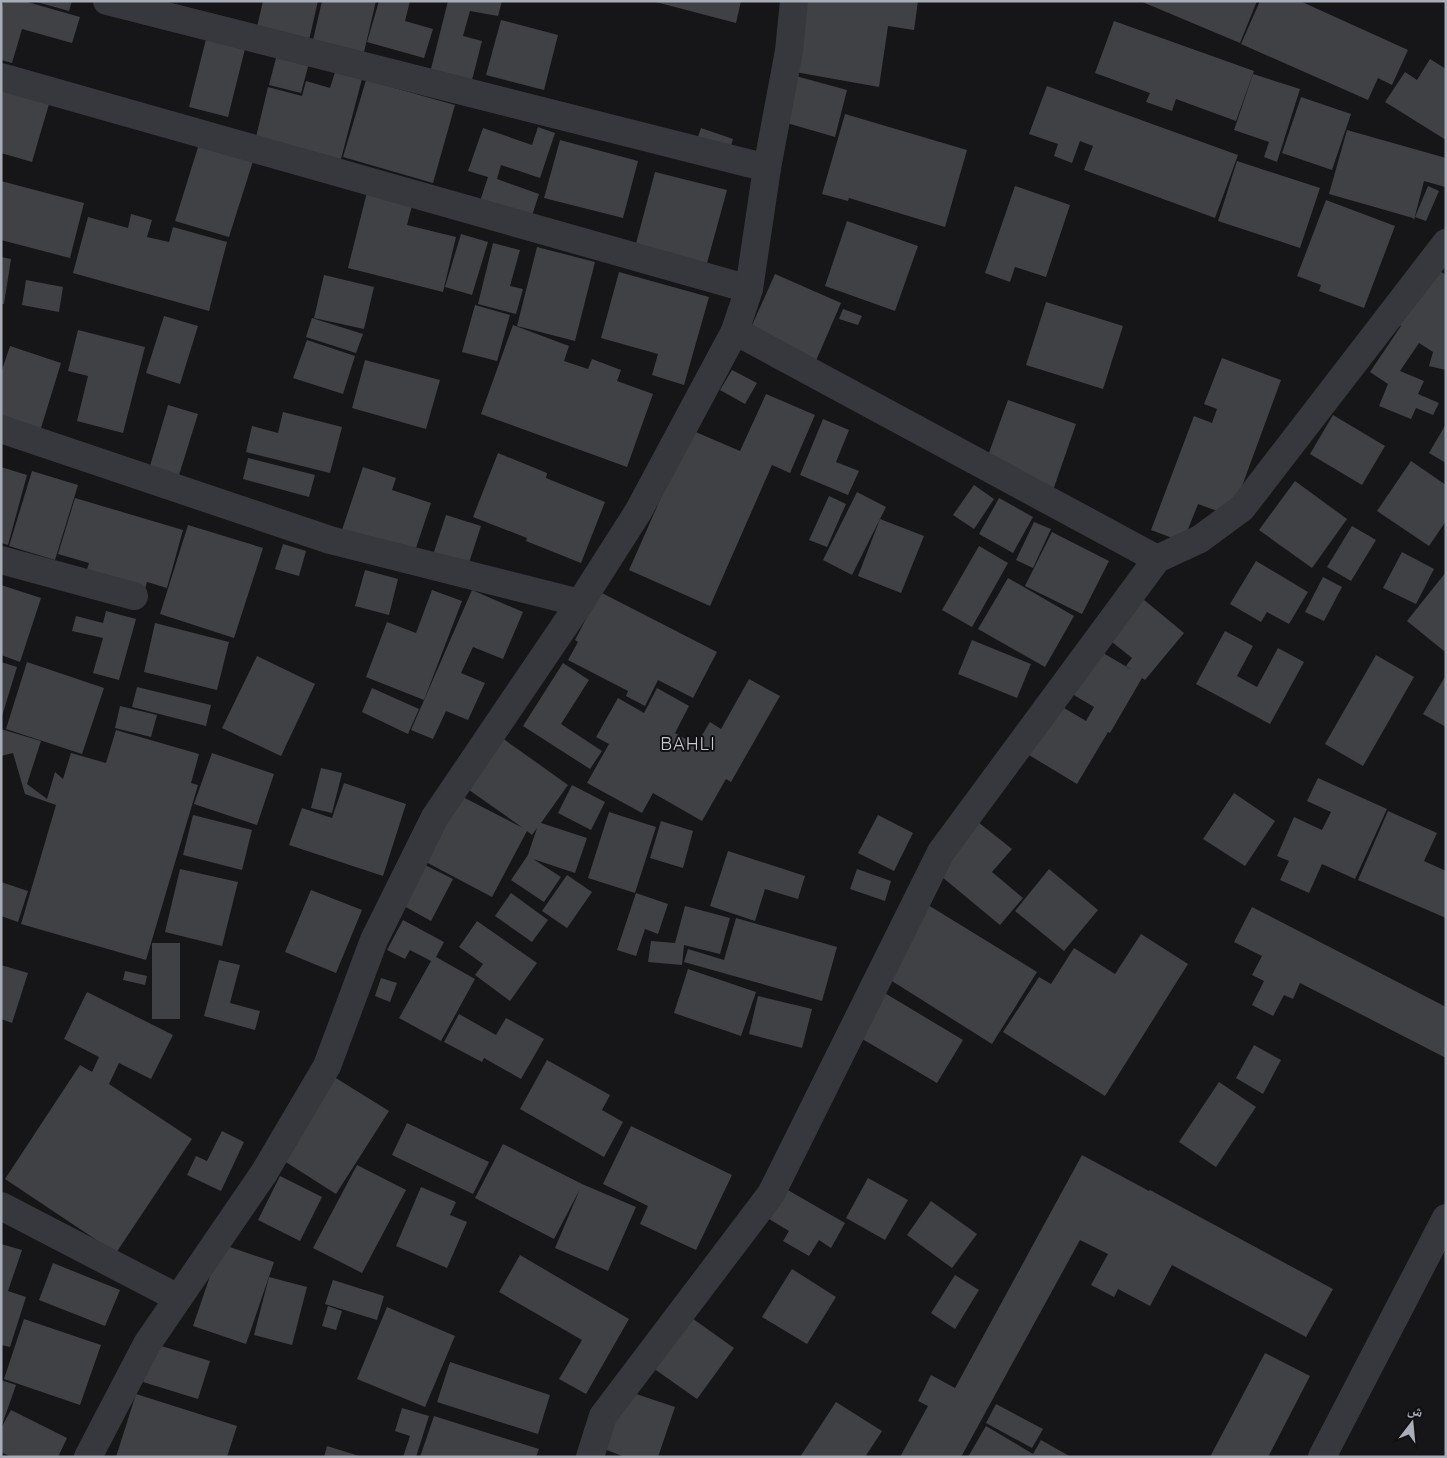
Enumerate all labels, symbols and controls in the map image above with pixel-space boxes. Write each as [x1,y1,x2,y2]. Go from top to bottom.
district label: BAHLI [660,732,716,755]
north arrow [1387,1398,1437,1448]
text: ش [1406,1400,1425,1421]

